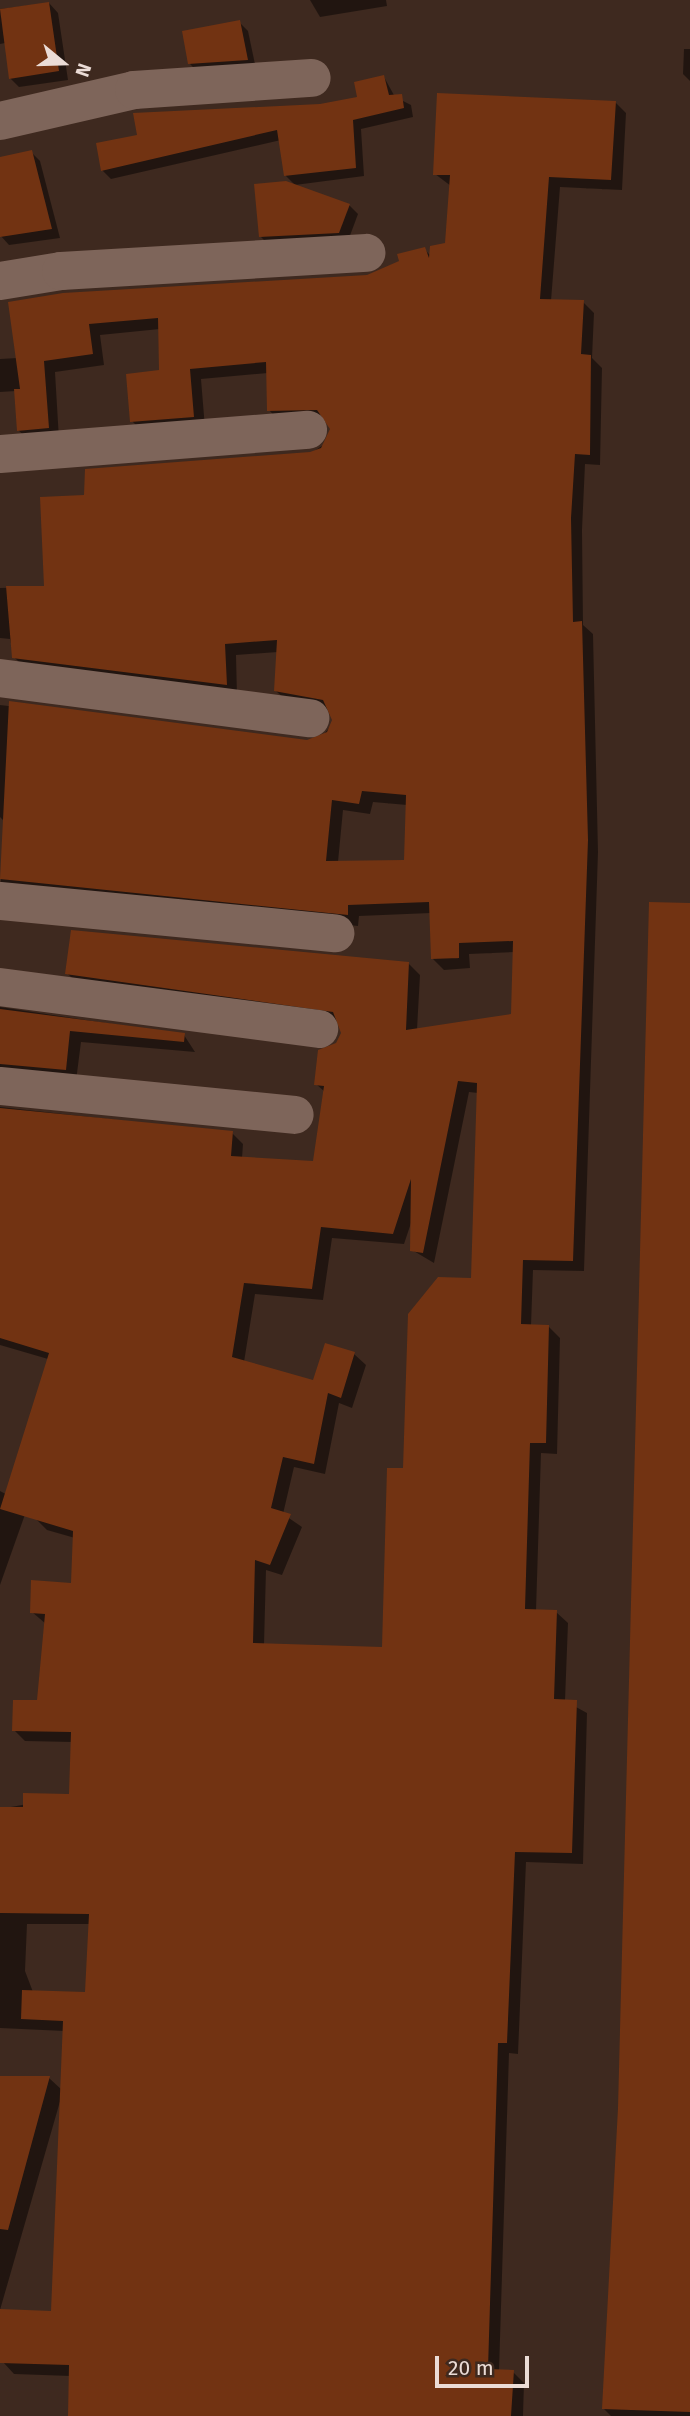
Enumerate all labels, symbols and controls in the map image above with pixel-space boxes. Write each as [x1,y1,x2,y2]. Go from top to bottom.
north arrow [28,28,98,98]
text: N [70,60,96,80]
scale bar [438,2342,532,2386]
text: 20 m [448,2355,494,2381]

